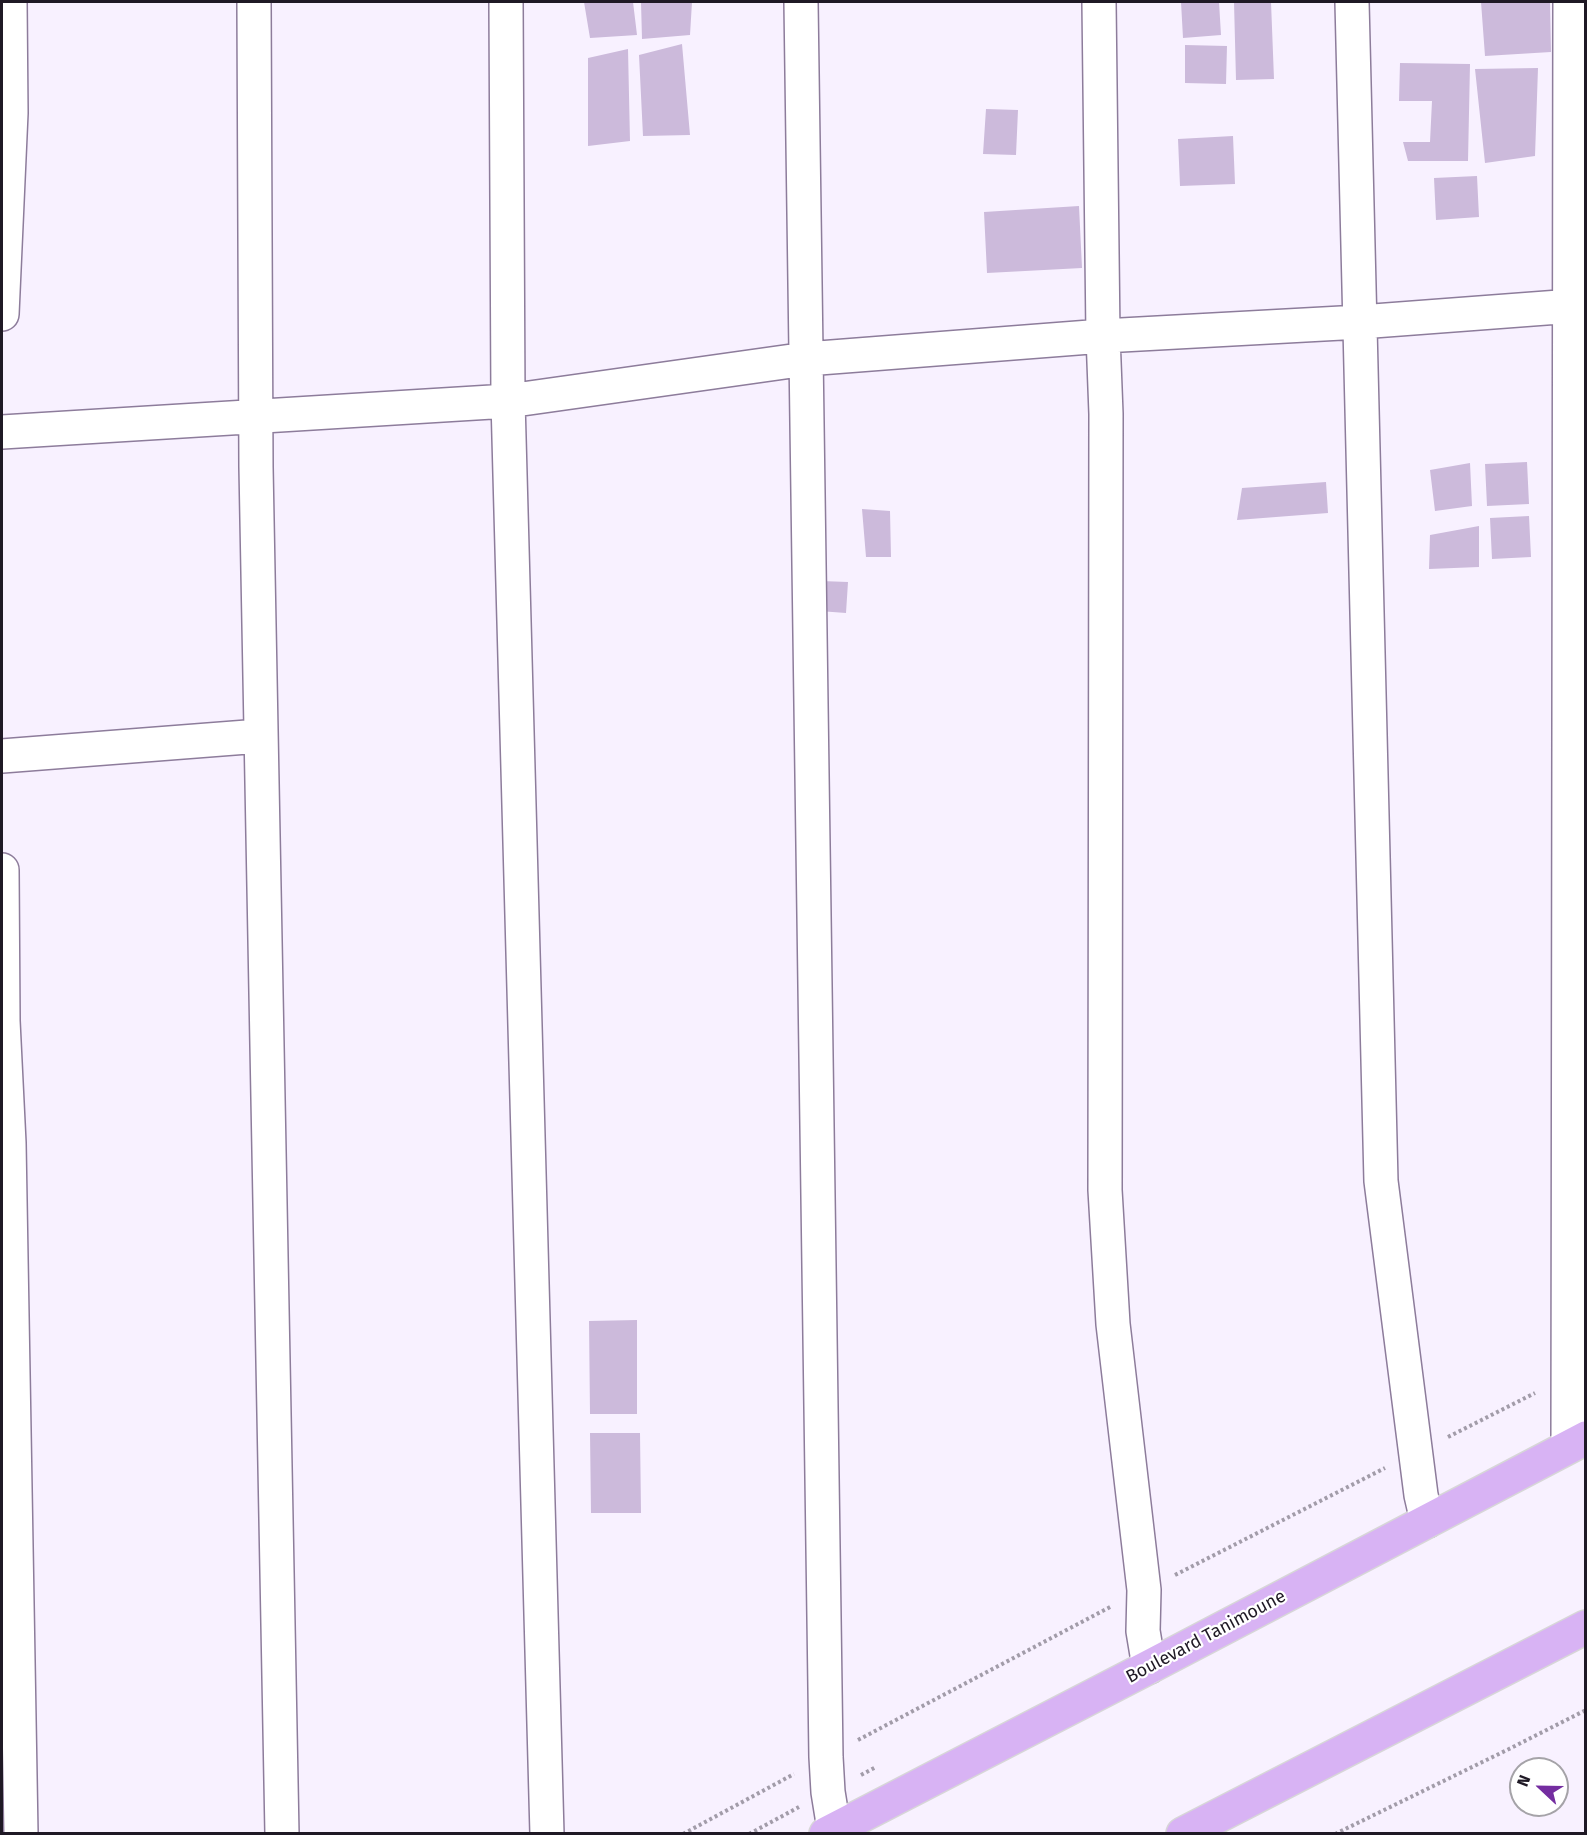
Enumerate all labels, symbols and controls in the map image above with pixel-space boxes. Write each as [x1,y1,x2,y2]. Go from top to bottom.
street label: Boulevard Tanimoune [1122,1586,1290,1688]
north arrow [1509,1757,1569,1817]
text: N [1513,1772,1534,1789]

